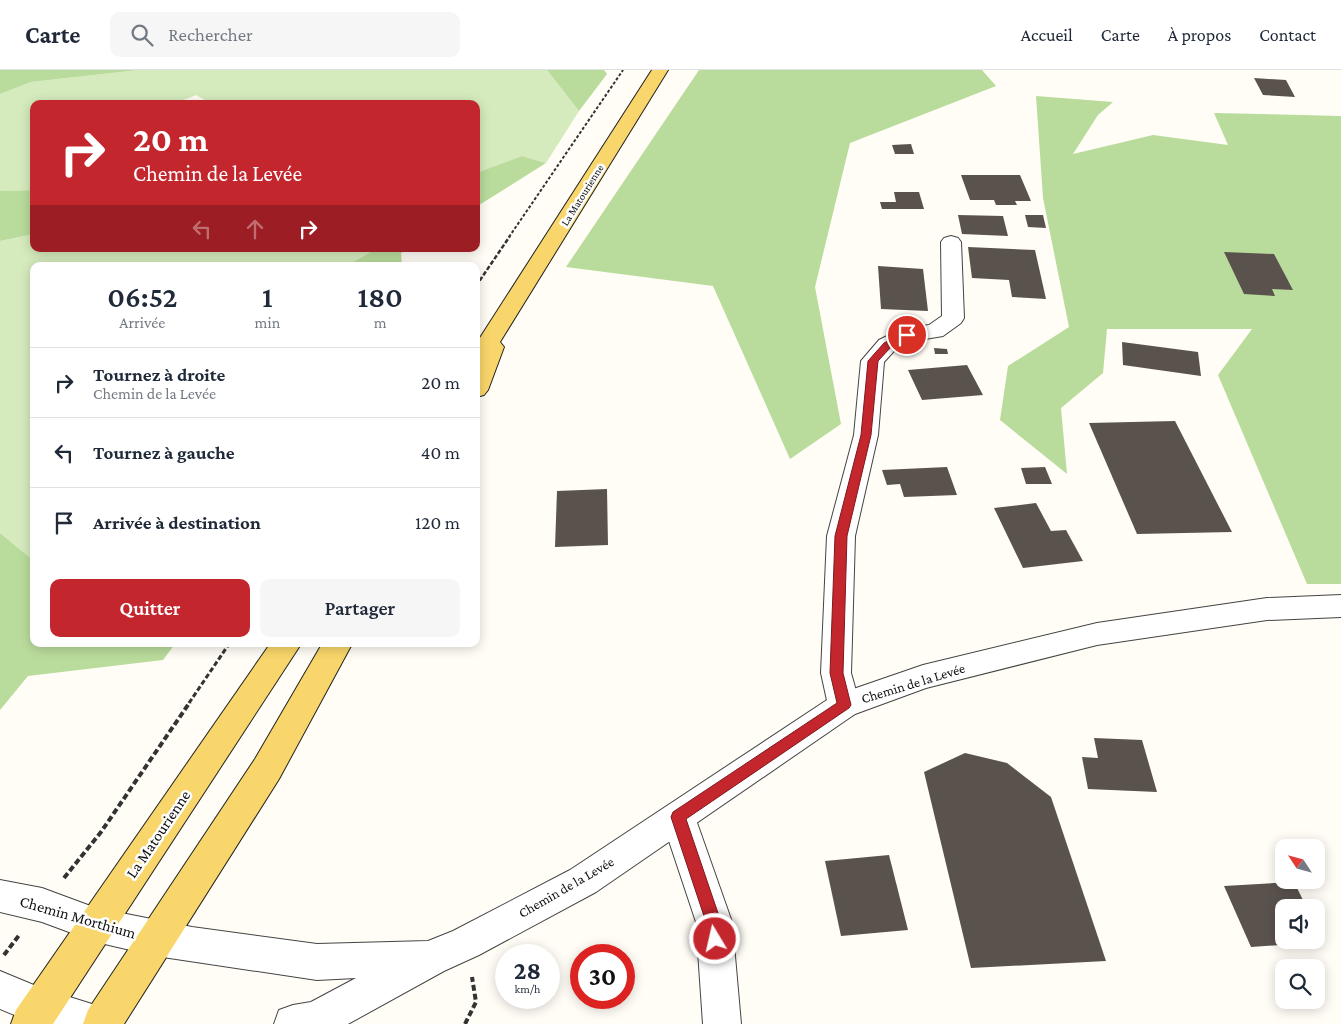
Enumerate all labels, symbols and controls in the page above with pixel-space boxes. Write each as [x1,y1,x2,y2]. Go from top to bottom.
search box [110,12,460,57]
text: Carte [25,21,80,48]
icon: search [128,21,156,49]
text: Rechercher [168,24,253,45]
text: Accueil [1021,25,1073,45]
text: Carte [1101,25,1140,45]
text: À propos [1168,25,1231,45]
text: Contact [1259,25,1316,45]
icon: right [50,120,115,185]
text: 20 m [133,120,208,159]
text: Chemin de la Levée [133,161,302,186]
street label: La Matourienne [558,162,606,228]
icon: left [188,215,216,243]
icon: ahead [241,215,269,243]
icon: right [294,215,322,243]
text: 06:52 [107,280,177,313]
text: 1 [262,280,273,313]
text: 180 [357,280,403,313]
text: Arrivée [119,314,165,331]
text: min [255,314,280,331]
text: m [374,314,387,331]
pin [886,314,928,356]
icon: arrive [893,321,921,349]
text: Tournez à droite [93,364,225,385]
icon: right [50,369,78,397]
text: 20 m [421,372,460,393]
text: Chemin de la Levée [93,385,216,402]
icon: left [50,439,78,467]
text: Tournez à gauche [93,442,235,463]
text: 40 m [421,442,460,463]
icon: arrive [50,509,78,537]
text: Arrivée à destination [93,512,261,533]
text: 120 m [415,512,460,533]
button: Quitter [50,579,250,637]
button: Partager [260,579,460,637]
street label: Chemin de la Levée [859,660,967,706]
street label: La Matourienne [122,787,194,881]
north arrow [1275,839,1325,889]
map controls [1275,839,1325,1009]
street label: Chemin de la Levée [515,853,617,921]
street label: Chemin Morthium [18,892,138,942]
button: sound [1275,899,1325,949]
position arrow [688,912,740,964]
speed limit sign: 30 [570,944,635,1009]
text: 28 [514,957,541,984]
button: search [1275,959,1325,1009]
text: km/h [515,982,540,996]

